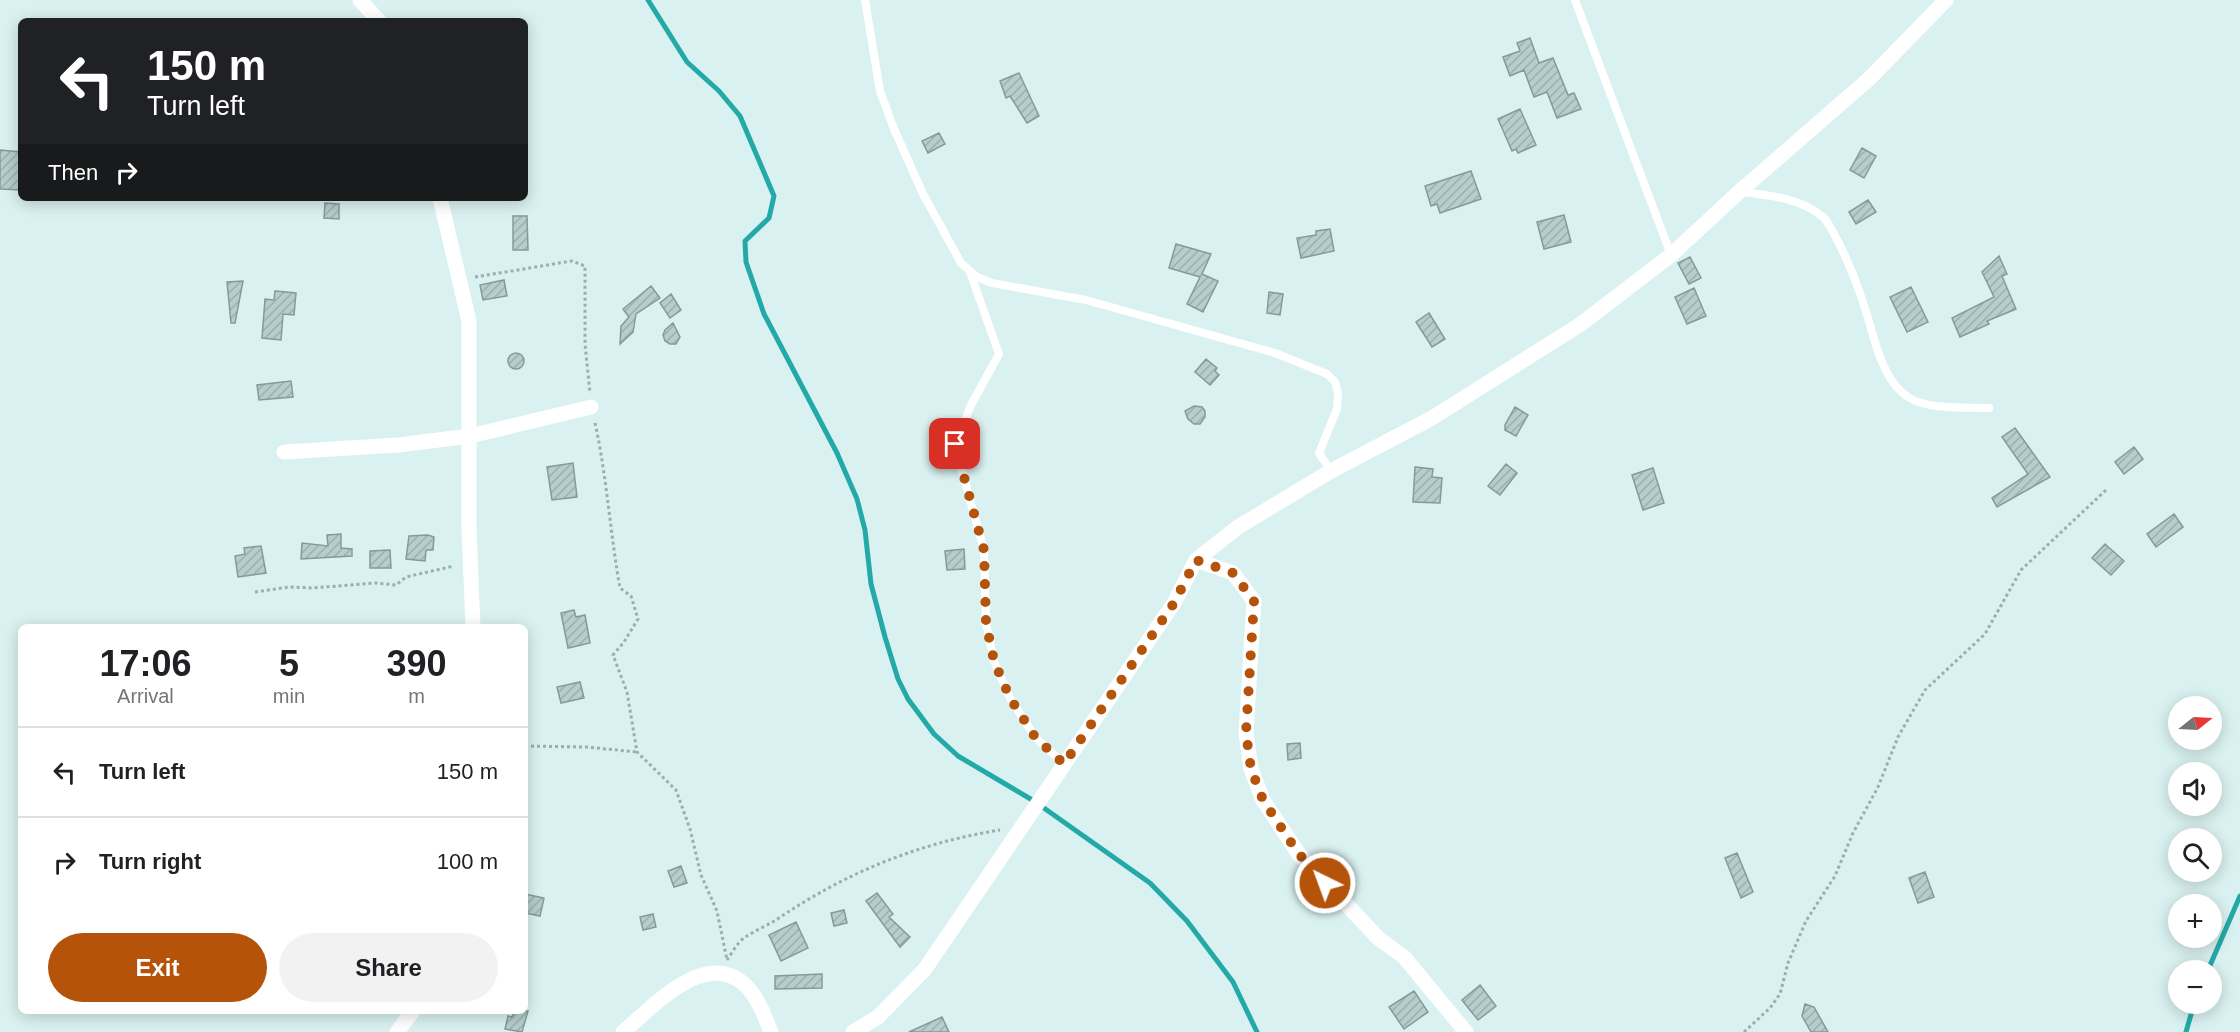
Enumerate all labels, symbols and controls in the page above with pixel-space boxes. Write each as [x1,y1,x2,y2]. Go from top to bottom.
icon: left [48,42,126,120]
text: 150 m [147,42,266,89]
text: Turn left [147,91,245,121]
icon: right [110,156,143,189]
text: Then [48,160,98,185]
pin [929,418,980,469]
icon: arrive [938,427,971,460]
text: 17:06 [99,643,191,684]
text: 5 [279,643,299,684]
text: 390 [386,643,447,684]
text: Arrival [117,685,174,707]
text: min [273,685,305,707]
text: m [408,685,425,707]
north arrow [2168,696,2222,750]
map controls [2168,696,2222,1014]
icon: left [48,756,81,789]
text: Turn left [99,759,185,784]
text: 150 m [437,759,498,784]
button: sound [2168,762,2222,816]
button: search [2168,828,2222,882]
icon: right [48,846,81,879]
text: Turn right [99,849,201,874]
text: 100 m [437,849,498,874]
position arrow [1293,851,1357,915]
button: + [2168,894,2222,948]
button: Exit [48,933,267,1002]
button: Share [279,933,498,1002]
button: − [2168,960,2222,1014]

